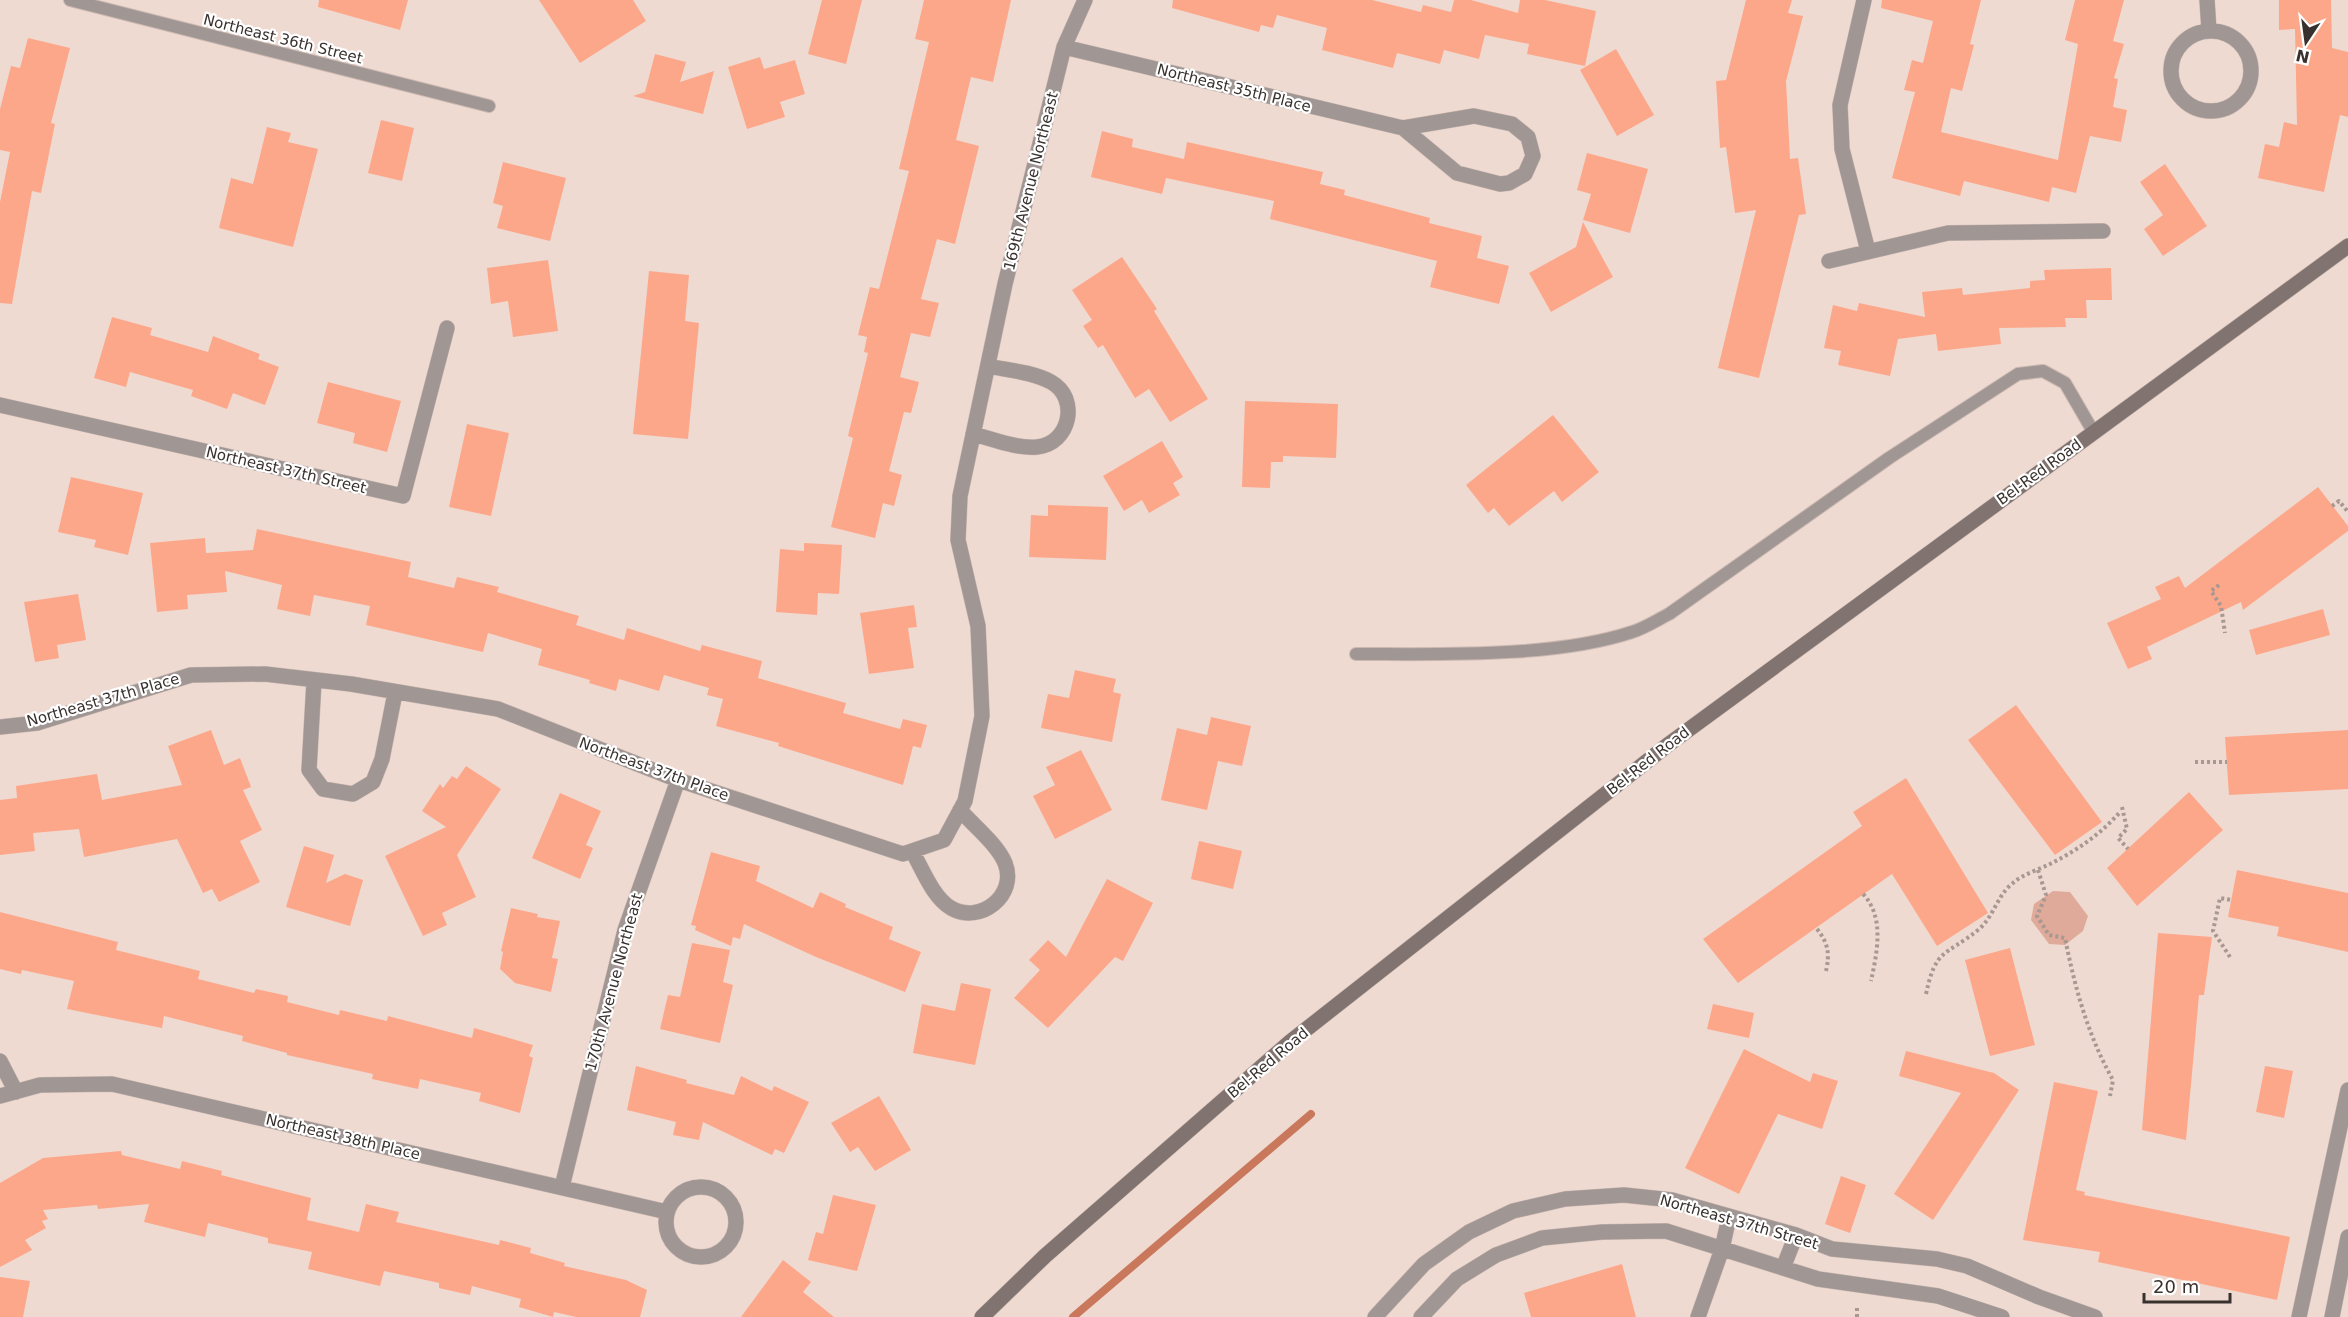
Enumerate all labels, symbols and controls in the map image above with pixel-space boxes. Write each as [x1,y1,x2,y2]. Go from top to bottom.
street label: Northeast 36th Street [201,10,365,68]
north arrow [2276,12,2336,72]
text: N [2294,45,2311,67]
street label: Northeast 35th Place [1155,60,1313,116]
street label: 169th Avenue Northeast [1000,90,1062,272]
street label: Bel-Red Road [1993,435,2085,509]
street label: Northeast 37th Street [204,443,368,497]
street label: Northeast 37th Place [25,670,181,730]
street label: Bel-Red Road [1603,723,1693,799]
street label: Northeast 37th Place [577,734,731,804]
street label: 170th Avenue Northeast [582,891,646,1073]
street label: Bel-Red Road [1224,1024,1312,1102]
street label: Northeast 38th Place [264,1110,422,1164]
street label: Northeast 37th Street [1658,1191,1820,1253]
scale bar [2144,1266,2230,1304]
text: 20 m [2153,1276,2199,1297]

